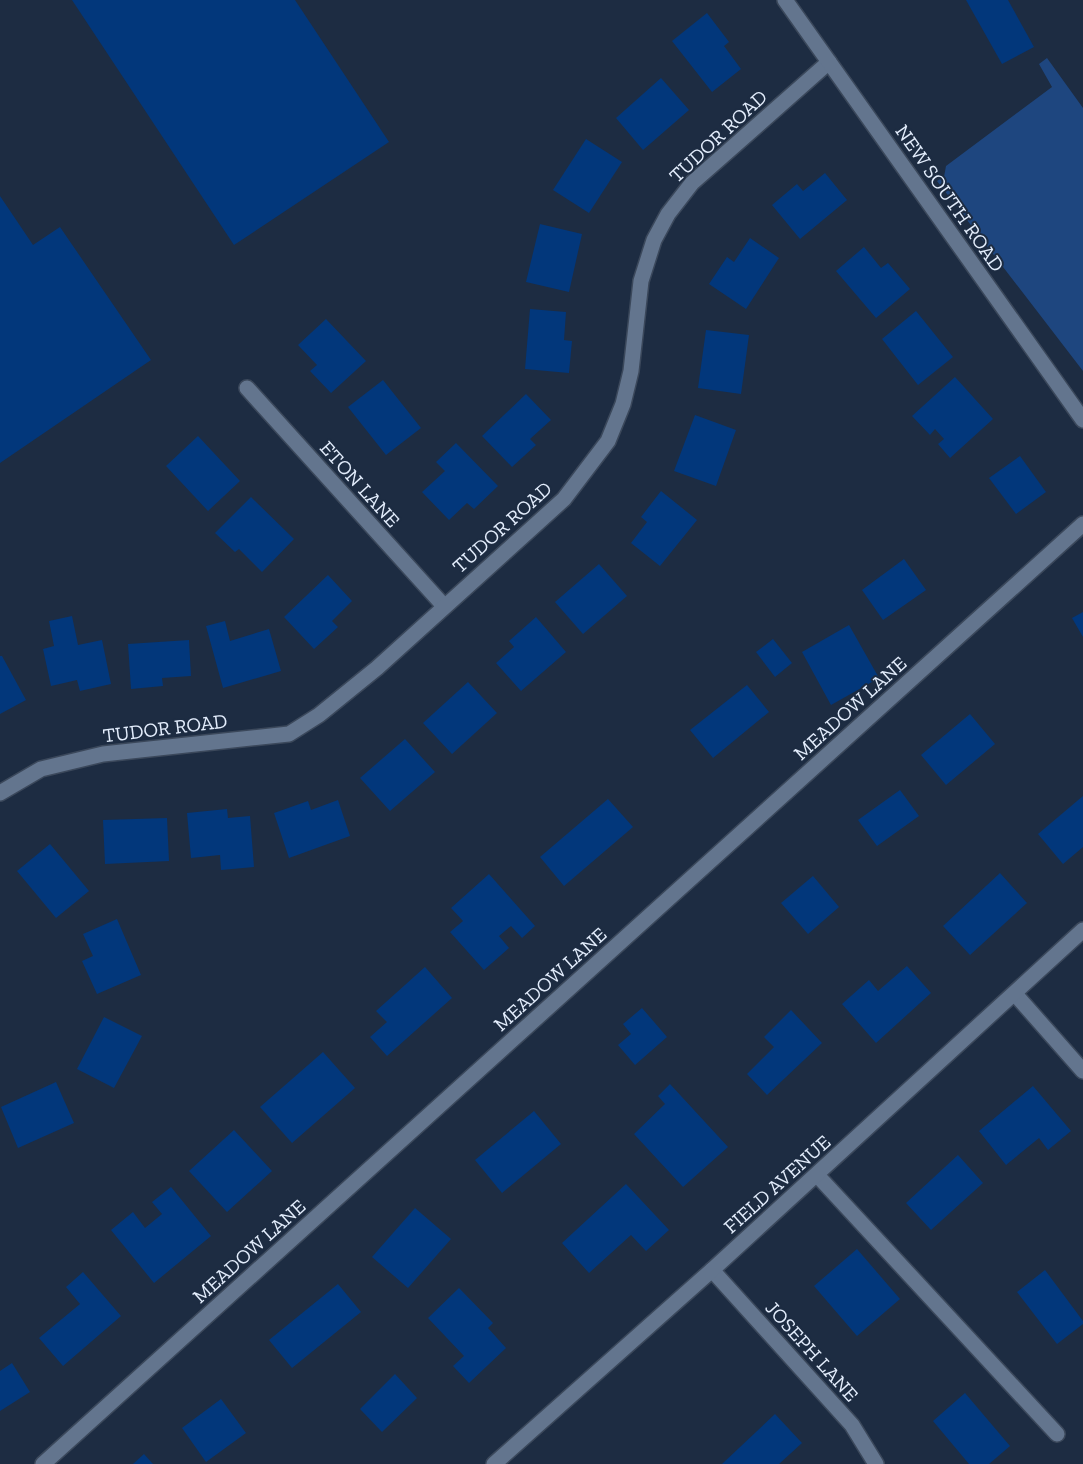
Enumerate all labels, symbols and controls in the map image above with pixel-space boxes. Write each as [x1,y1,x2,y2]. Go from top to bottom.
street label: TUDOR ROAD [664,84,772,188]
street label: NEW SOUTH ROAD [890,120,1010,276]
street label: ETON LANE [315,436,405,532]
street label: TUDOR ROAD [447,476,557,578]
street label: MEADOW LANE [789,651,911,765]
street label: TUDOR ROAD [101,708,229,748]
street label: MEADOW LANE [489,922,611,1036]
street label: FIELD AVENUE [719,1130,835,1238]
street label: MEADOW LANE [188,1194,310,1308]
street label: JOSEPH LANE [760,1296,864,1406]

